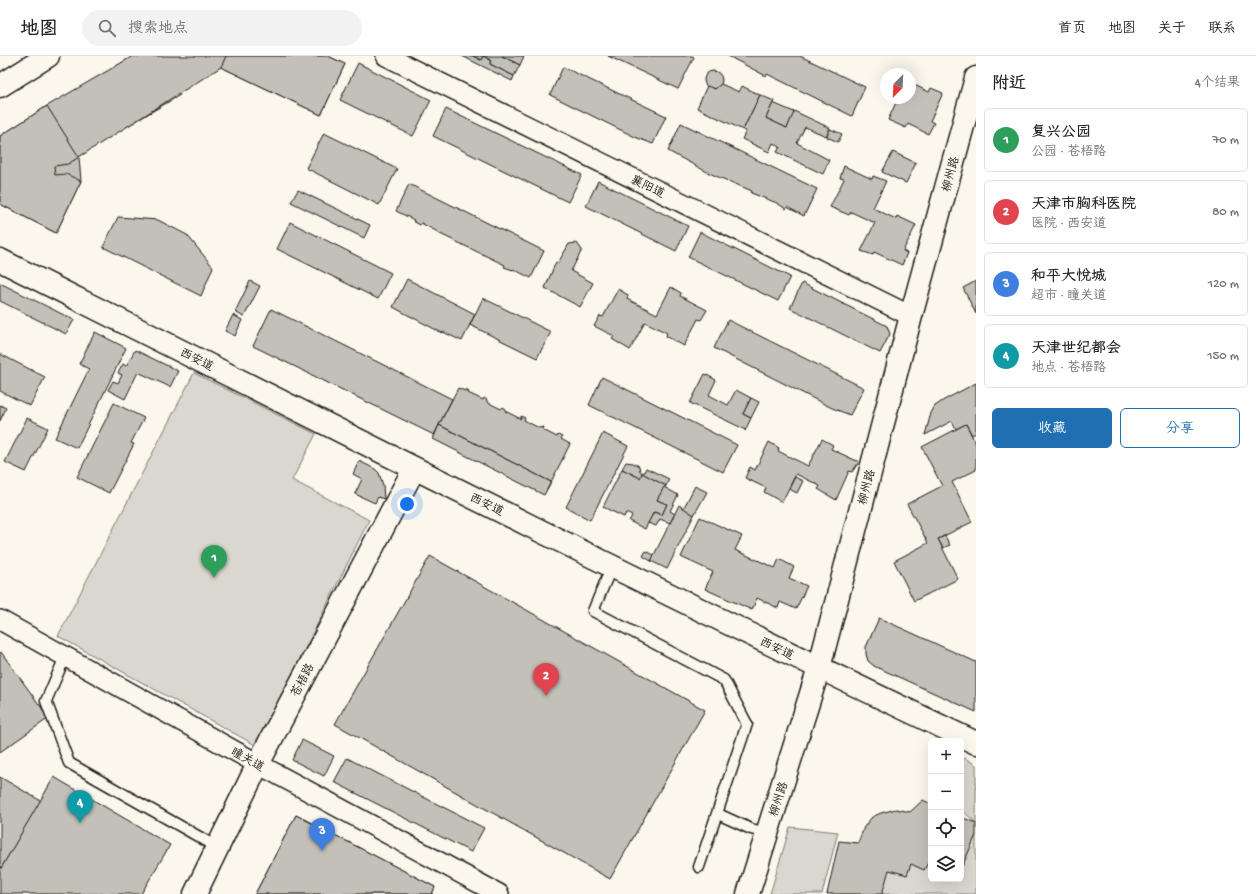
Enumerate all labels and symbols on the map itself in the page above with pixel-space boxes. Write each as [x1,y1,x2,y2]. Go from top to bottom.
north arrow [880,68,916,104]
street label: 柳州路 [940,155,963,194]
street label: 襄阳道 [628,173,667,202]
street label: 西安道 [177,345,216,375]
street label: 柳州路 [856,468,879,507]
street label: 西安道 [467,491,506,520]
your location [397,494,417,514]
pin: 1 [201,545,227,578]
street label: 西安道 [757,635,796,664]
street label: 苍梧路 [288,661,318,700]
pin: 2 [533,663,559,696]
street label: 瞳关道 [228,745,267,776]
street label: 柳州路 [767,780,792,819]
pin: 4 [67,790,93,823]
pin: 3 [309,818,335,851]

